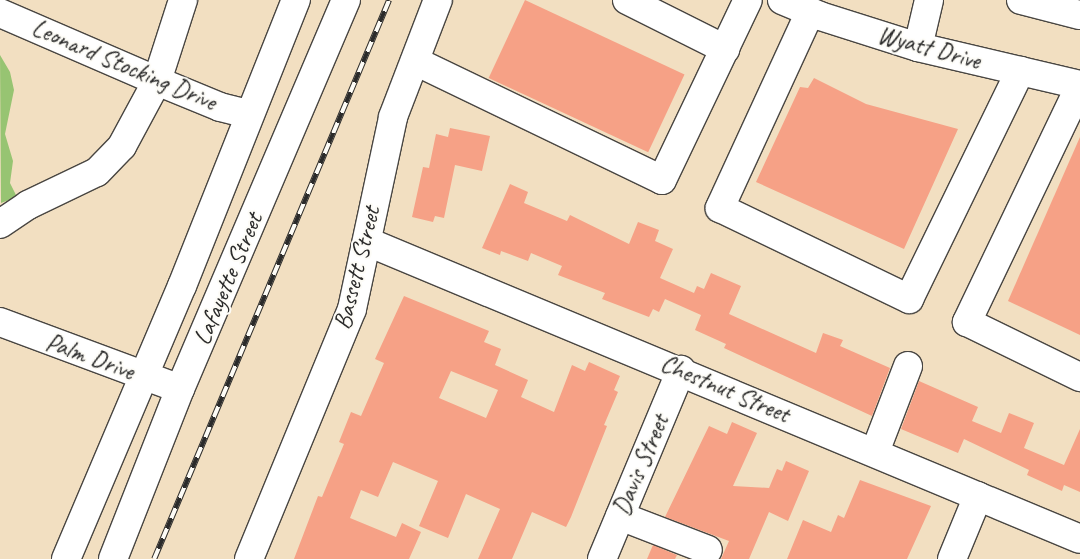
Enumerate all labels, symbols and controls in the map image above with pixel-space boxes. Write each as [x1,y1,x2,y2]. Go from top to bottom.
street label: Leonard Stocking Drive [27,13,221,117]
street label: Wyatt Drive [874,20,984,76]
street label: Bassett Street [327,203,387,333]
street label: Lafayette Street [187,208,269,350]
street label: Palm Drive [42,327,138,387]
street label: Chestnut Street [656,348,794,430]
street label: Davis Street [606,410,676,520]

